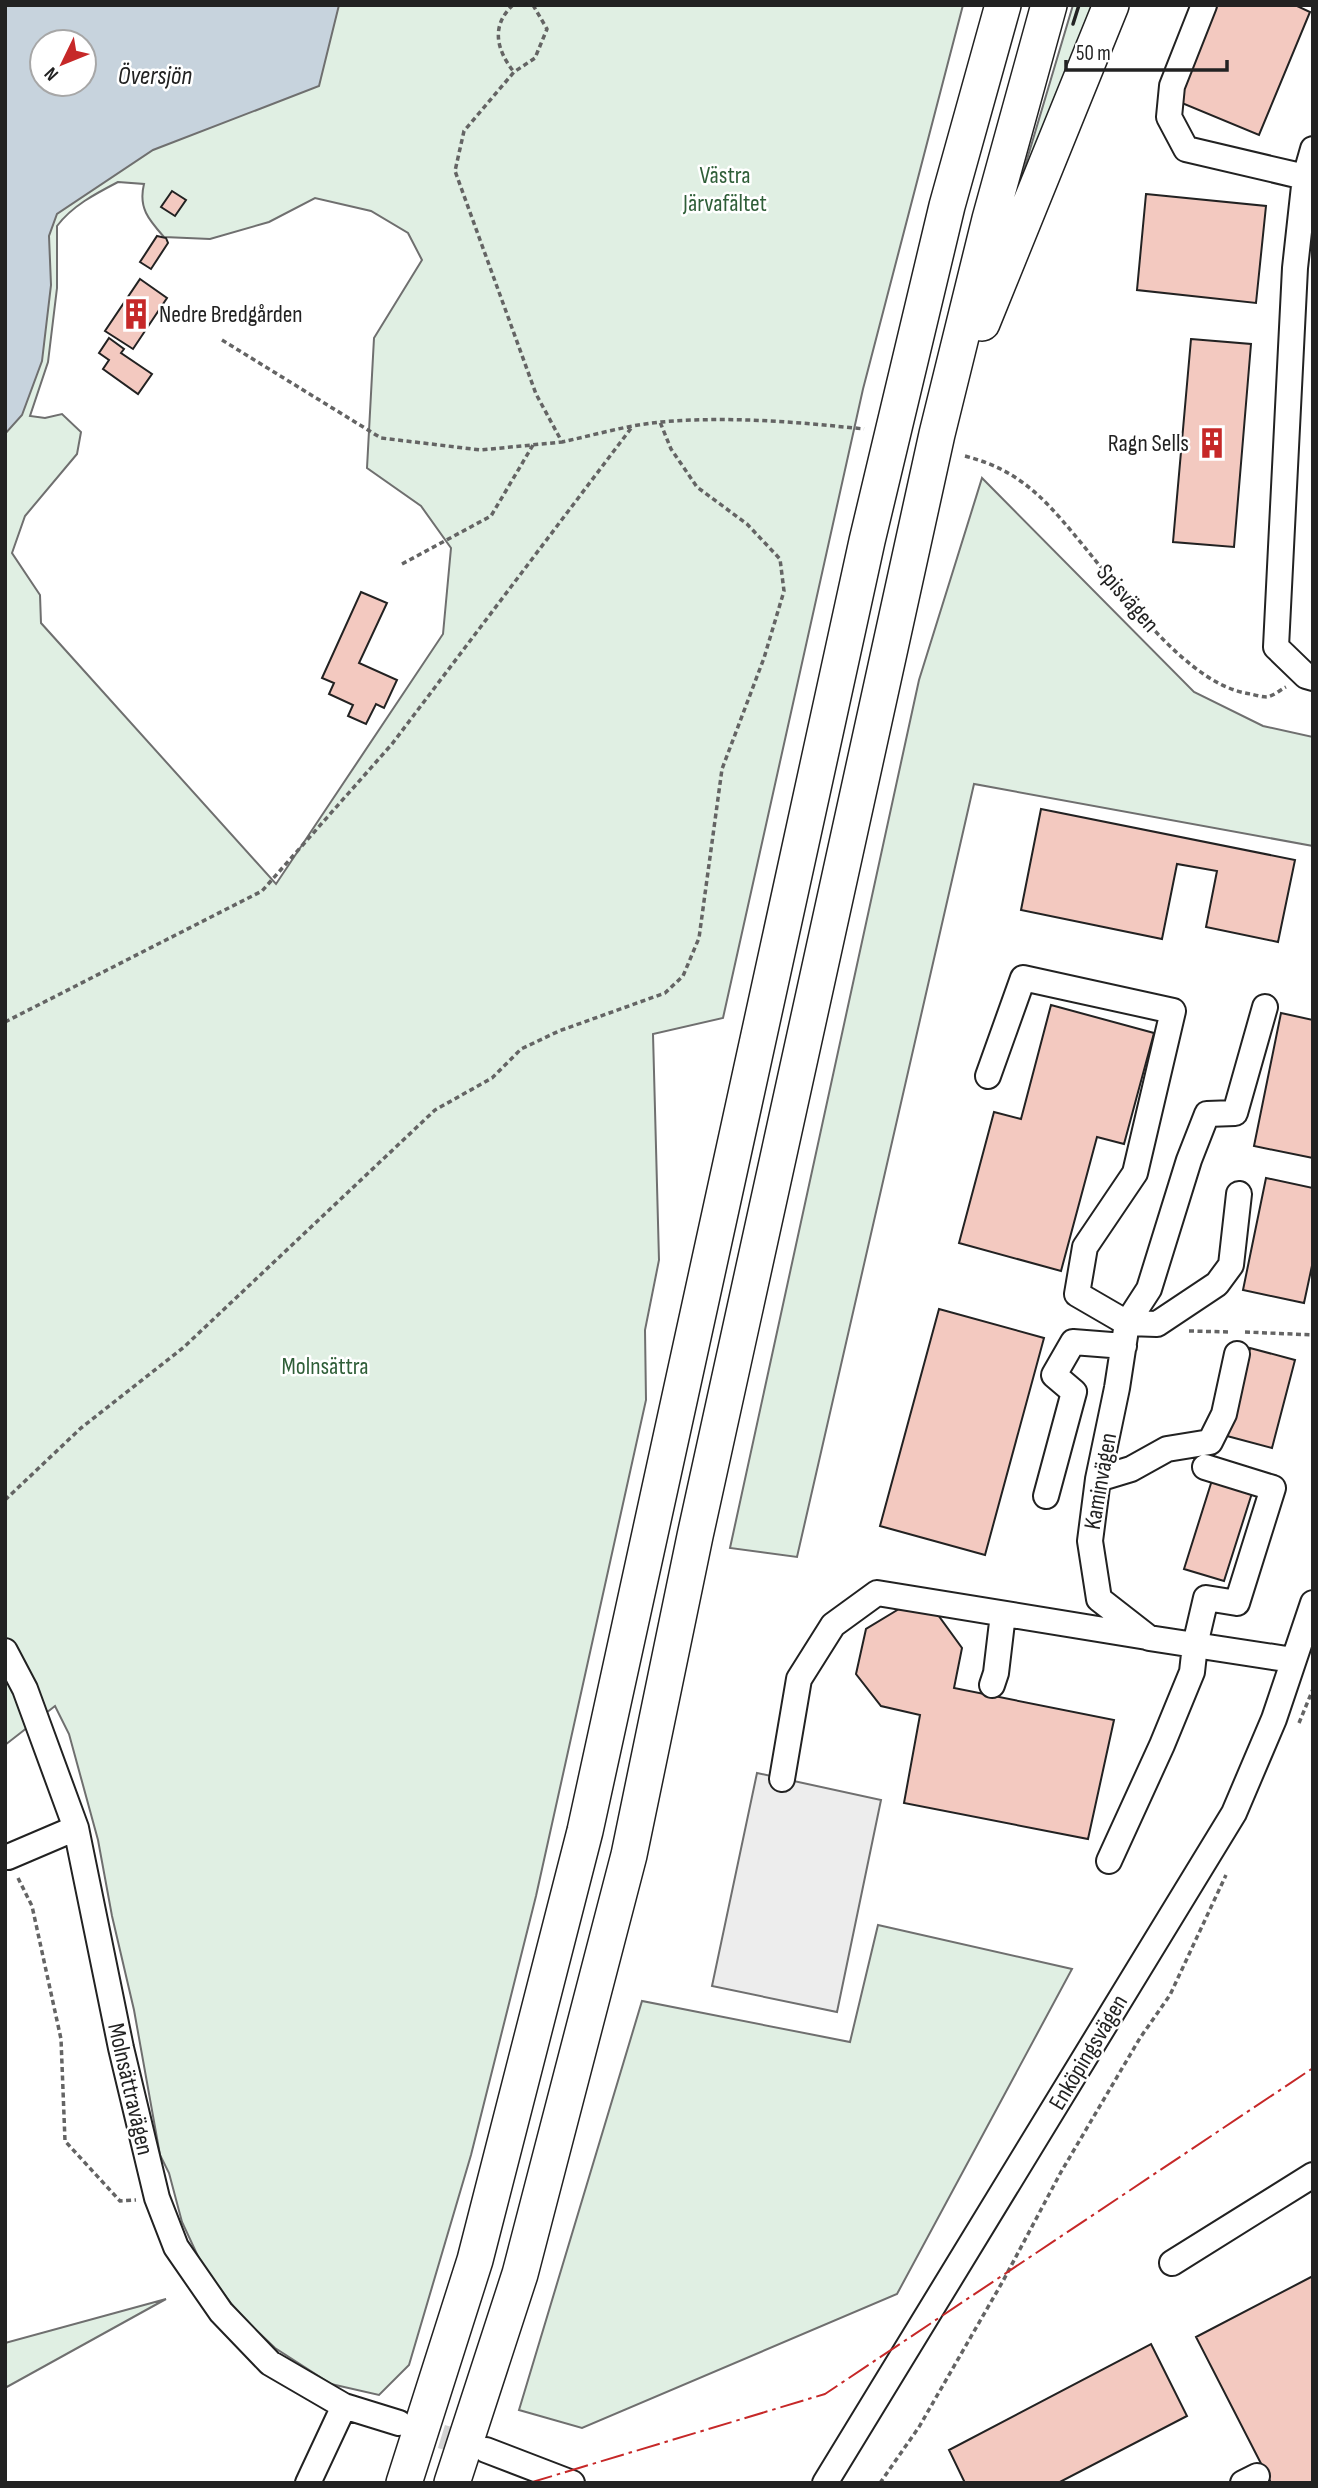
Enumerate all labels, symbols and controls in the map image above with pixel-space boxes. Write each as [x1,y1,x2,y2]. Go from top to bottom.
north arrow [28,28,98,98]
scale bar [1066,28,1227,72]
text: 50 m [1076,41,1111,66]
water label: Översjön [118,61,192,92]
text: N [40,62,64,85]
park label: Västra Järvafältet [682,161,767,218]
building icon: Nedre Bredgården [119,297,153,331]
place label: Nedre Bredgården [159,300,303,329]
building icon: Ragn Sells [1195,426,1229,460]
place label: Ragn Sells [1108,429,1189,458]
street label: Spisvägen [1090,558,1165,638]
park label: Molnsättra [281,1352,369,1381]
street label: Kaminvägen [1078,1431,1123,1532]
street label: Enköpingsvägen [1043,1989,1134,2115]
street label: Molnsättravägen [101,2020,160,2158]

